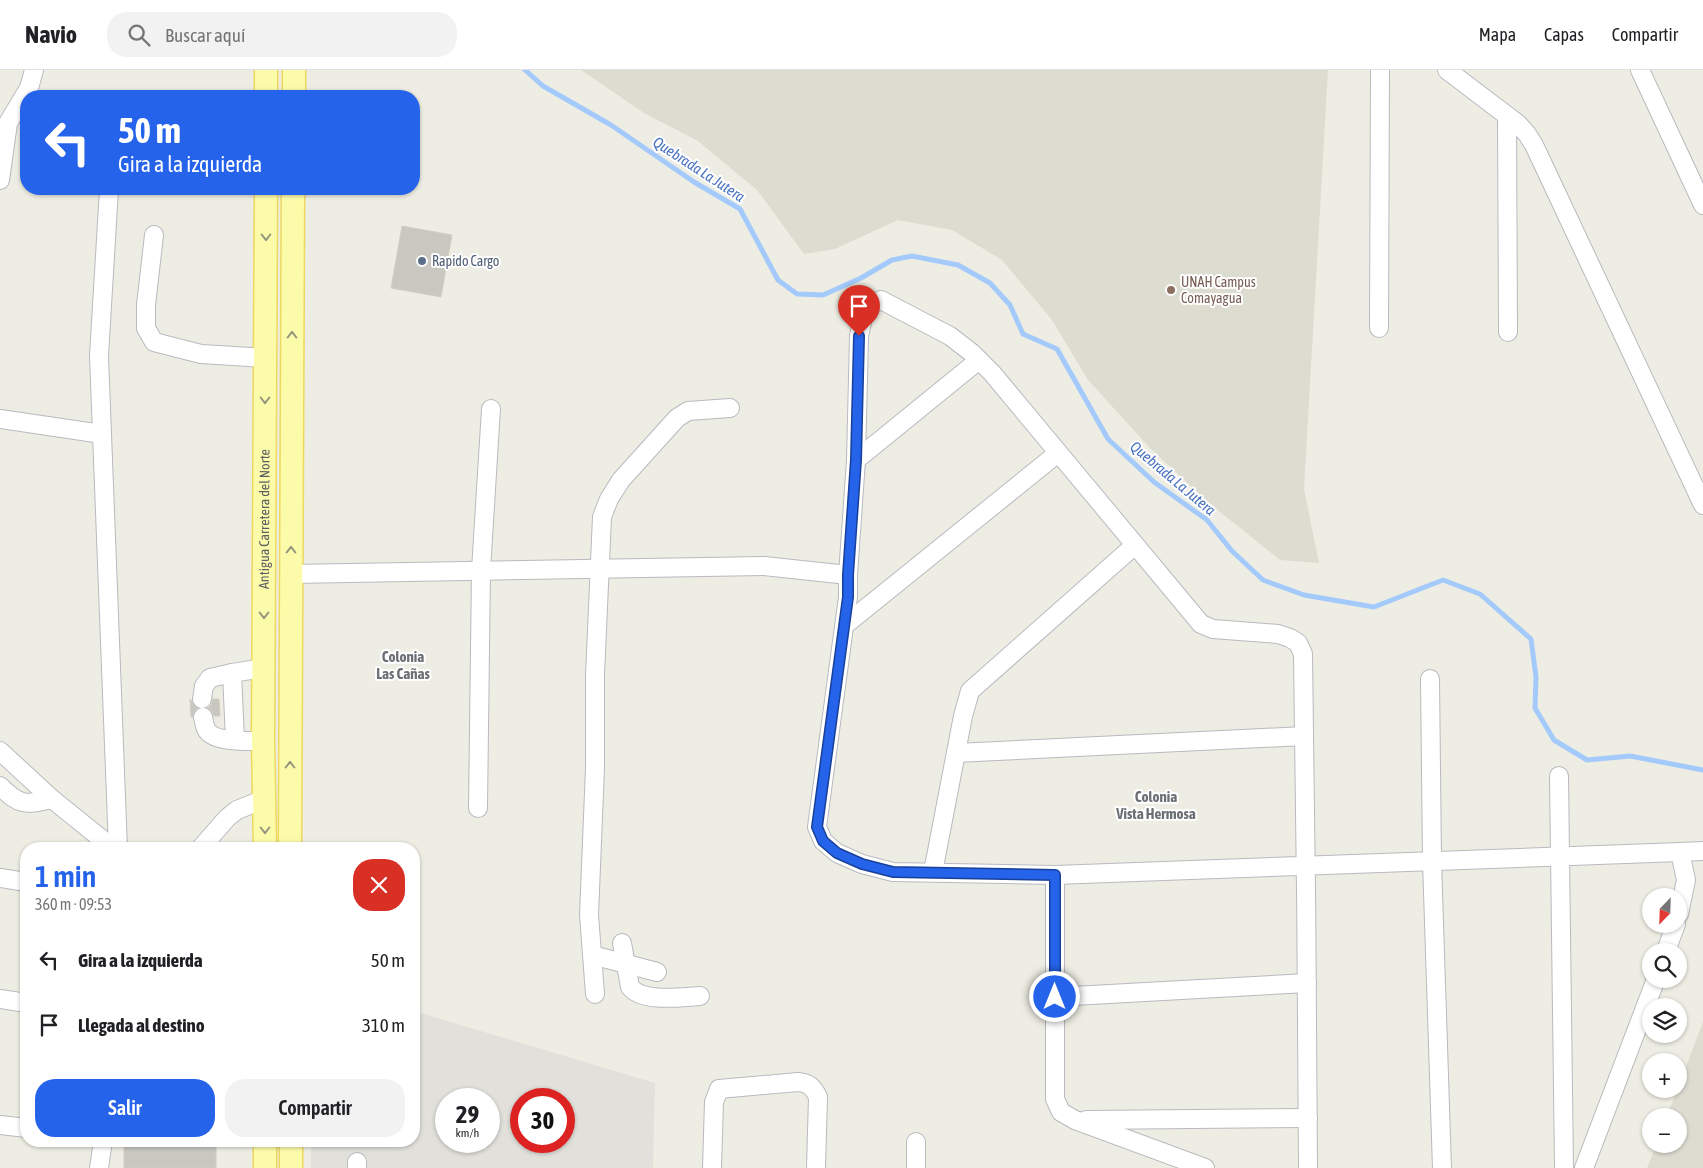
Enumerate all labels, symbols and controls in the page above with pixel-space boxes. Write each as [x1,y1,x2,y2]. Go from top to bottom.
search box [107,12,457,57]
text: Navio [25,21,77,48]
icon: search [125,21,153,49]
text: Buscar aquí [165,24,245,46]
text: Mapa [1479,24,1516,45]
text: Capas [1544,24,1584,45]
text: Compartir [1612,24,1678,45]
icon: left [35,110,100,175]
text: 50 m [118,110,181,150]
water label: Quebrada La Jutera [650,133,748,205]
text: Gira a la izquierda [118,151,262,177]
one-way arrow [261,234,271,242]
place label: Rapido Cargo [432,253,499,269]
marker: Rapido Cargo [416,255,428,267]
place label: UNAH Campus Comayagua [1181,274,1256,306]
marker: UNAH Campus Comayagua [1165,284,1177,296]
pin [838,285,880,336]
icon: arrive [845,292,873,320]
one-way arrow [287,331,297,338]
one-way arrow [260,396,270,404]
water label: Quebrada La Jutera [1127,437,1219,519]
street label: Antigua Carretera del Norte [256,449,273,589]
one-way arrow [286,546,296,554]
one-way arrow [259,612,269,619]
district label: Colonia Las Cañas [376,648,430,682]
one-way arrow [285,761,295,768]
district label: Colonia Vista Hermosa [1115,788,1196,822]
one-way arrow [260,826,270,834]
text: 1 min [35,859,96,893]
button: close [353,859,405,911]
north arrow [1642,888,1688,932]
map controls [1642,888,1687,1153]
text: 360 m · 09:53 [35,895,112,913]
button: search [1642,943,1687,988]
icon: left [35,946,63,974]
text: Gira a la izquierda [78,949,203,971]
text: 50 m [371,949,405,971]
position arrow [1028,970,1080,1022]
button: layers [1642,998,1687,1043]
icon: arrive [35,1011,63,1039]
text: Llegada al destino [78,1014,205,1036]
text: 310 m [362,1014,405,1036]
button: + [1642,1053,1687,1098]
button: Salir [35,1079,215,1137]
button: Compartir [225,1079,405,1137]
speed limit sign: 30 [510,1088,575,1153]
text: 29 [456,1100,479,1128]
button: − [1642,1108,1687,1153]
text: km/h [456,1126,479,1140]

